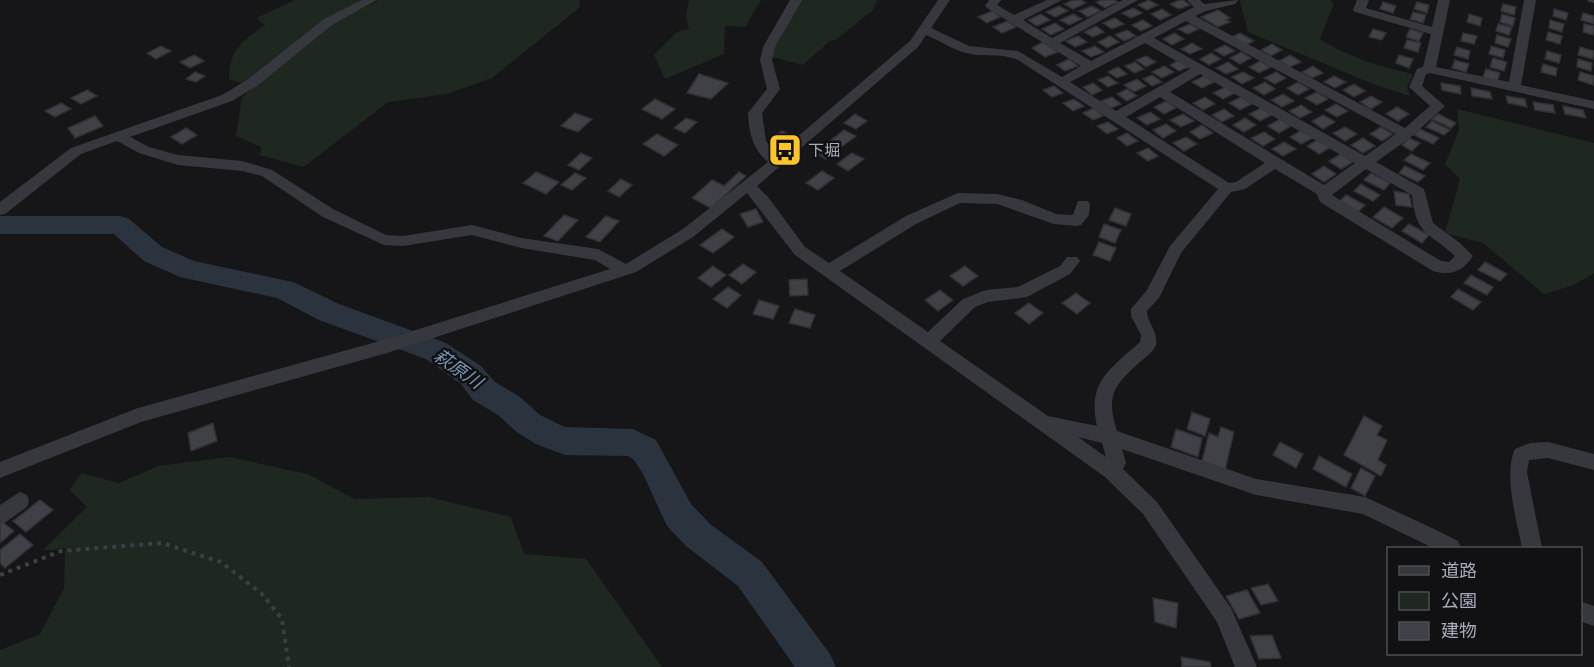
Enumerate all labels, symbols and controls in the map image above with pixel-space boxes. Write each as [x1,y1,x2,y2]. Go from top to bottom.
bus stop icon: 下堀 [767,132,803,168]
place label: 下堀 [808,141,840,160]
water label: 萩原川 [430,345,488,394]
legend [1387,547,1582,655]
text: 道路 [1441,560,1477,581]
text: 公園 [1441,590,1477,611]
text: 建物 [1441,620,1477,641]

